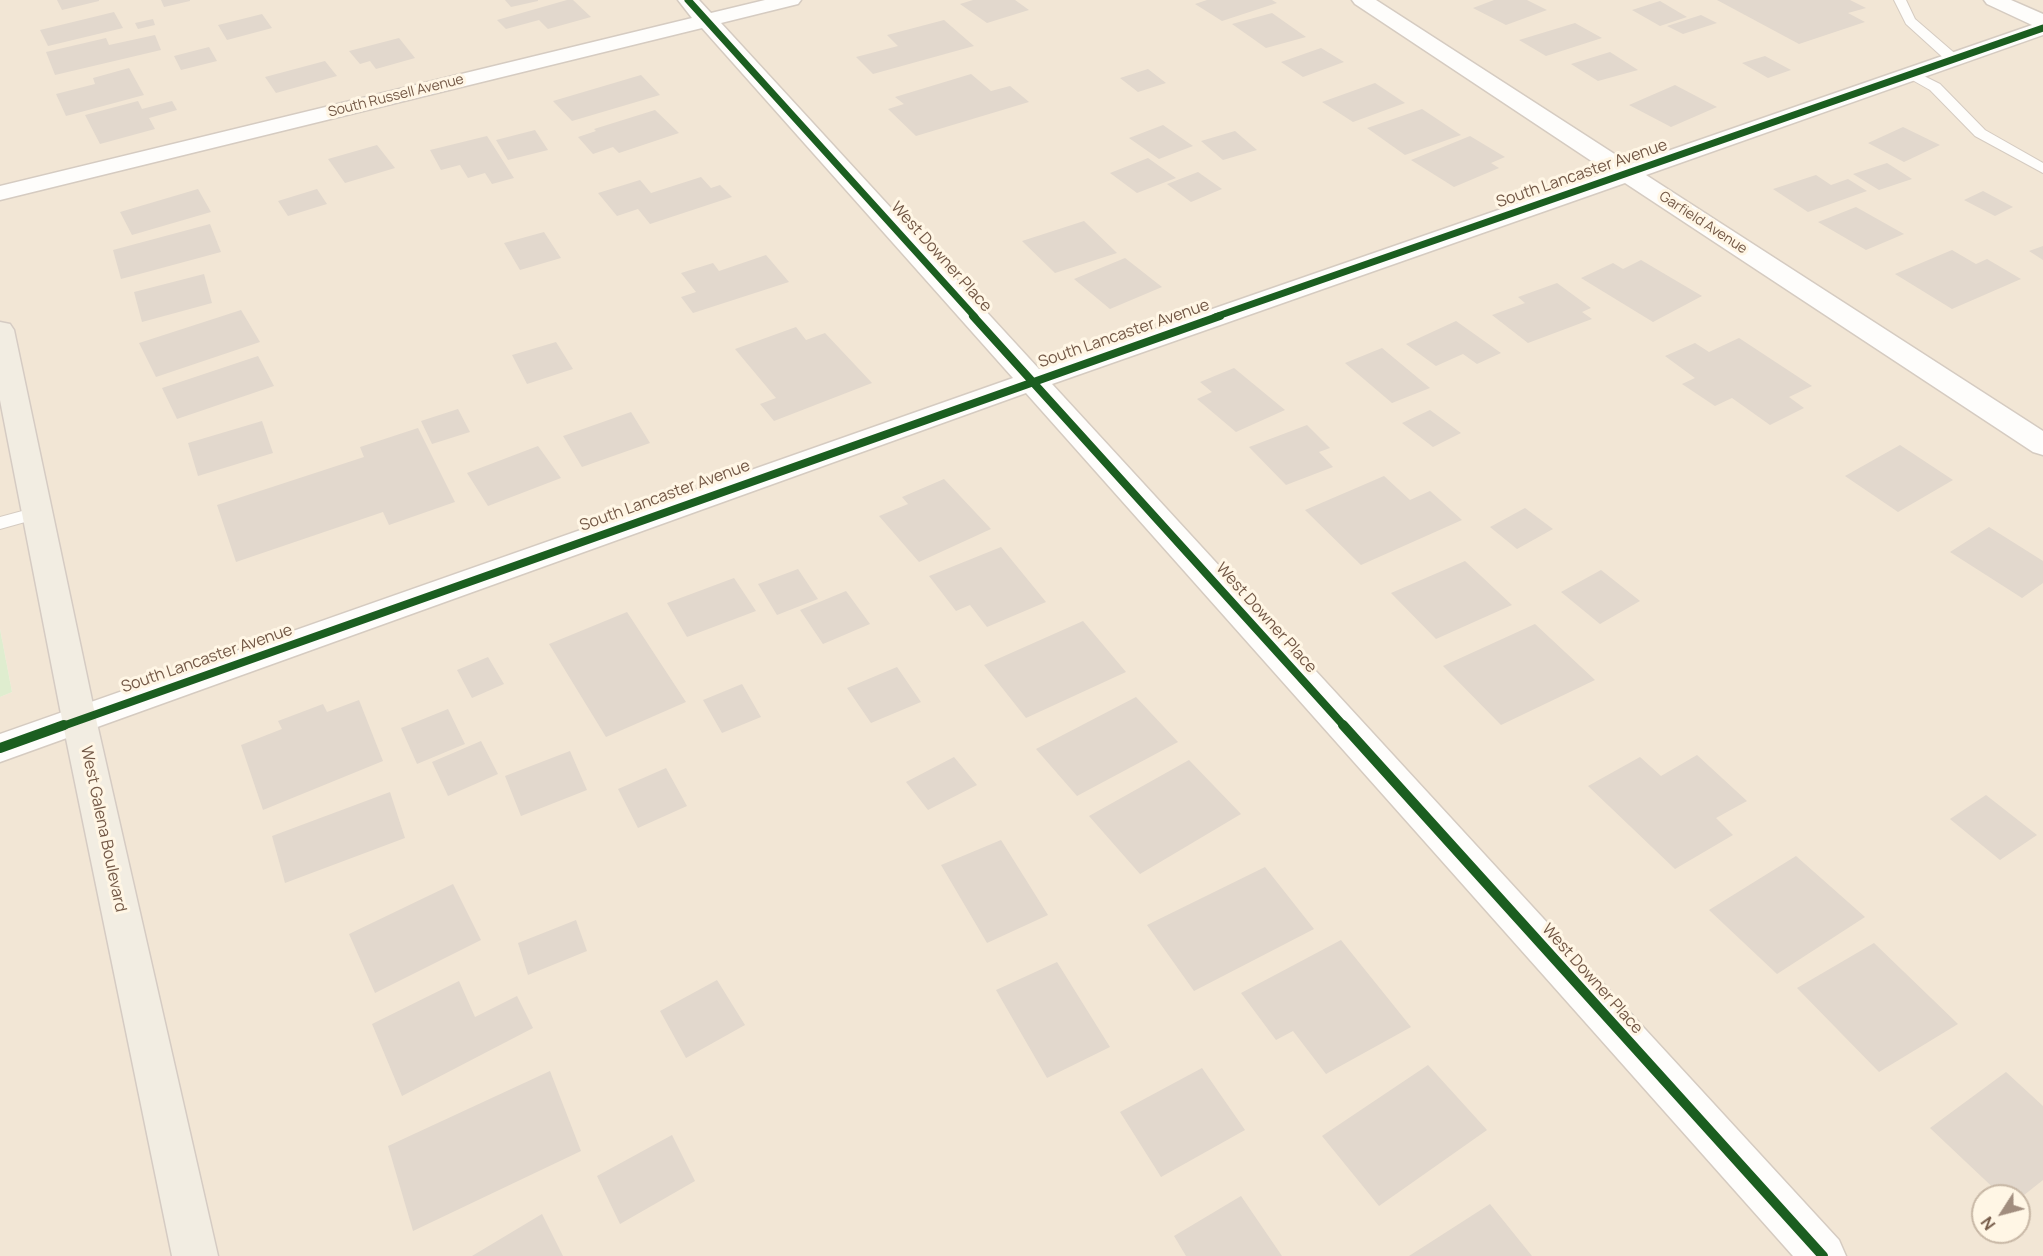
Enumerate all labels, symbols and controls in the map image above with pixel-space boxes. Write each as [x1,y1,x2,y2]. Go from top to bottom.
street label: South Russell Avenue [326,71,466,121]
street label: South Lancaster Avenue [1494,136,1670,212]
street label: Garfield Avenue [1656,188,1750,258]
street label: West Downer Place [887,198,995,316]
street label: South Lancaster Avenue [1036,296,1212,372]
street label: South Lancaster Avenue [577,456,753,536]
street label: West Downer Place [1212,559,1320,677]
street label: South Lancaster Avenue [119,621,295,697]
street label: West Galena Boulevard [76,744,130,914]
street label: West Downer Place [1538,920,1646,1038]
north arrow [1971,1184,2031,1244]
text: N [1976,1212,2000,1235]

